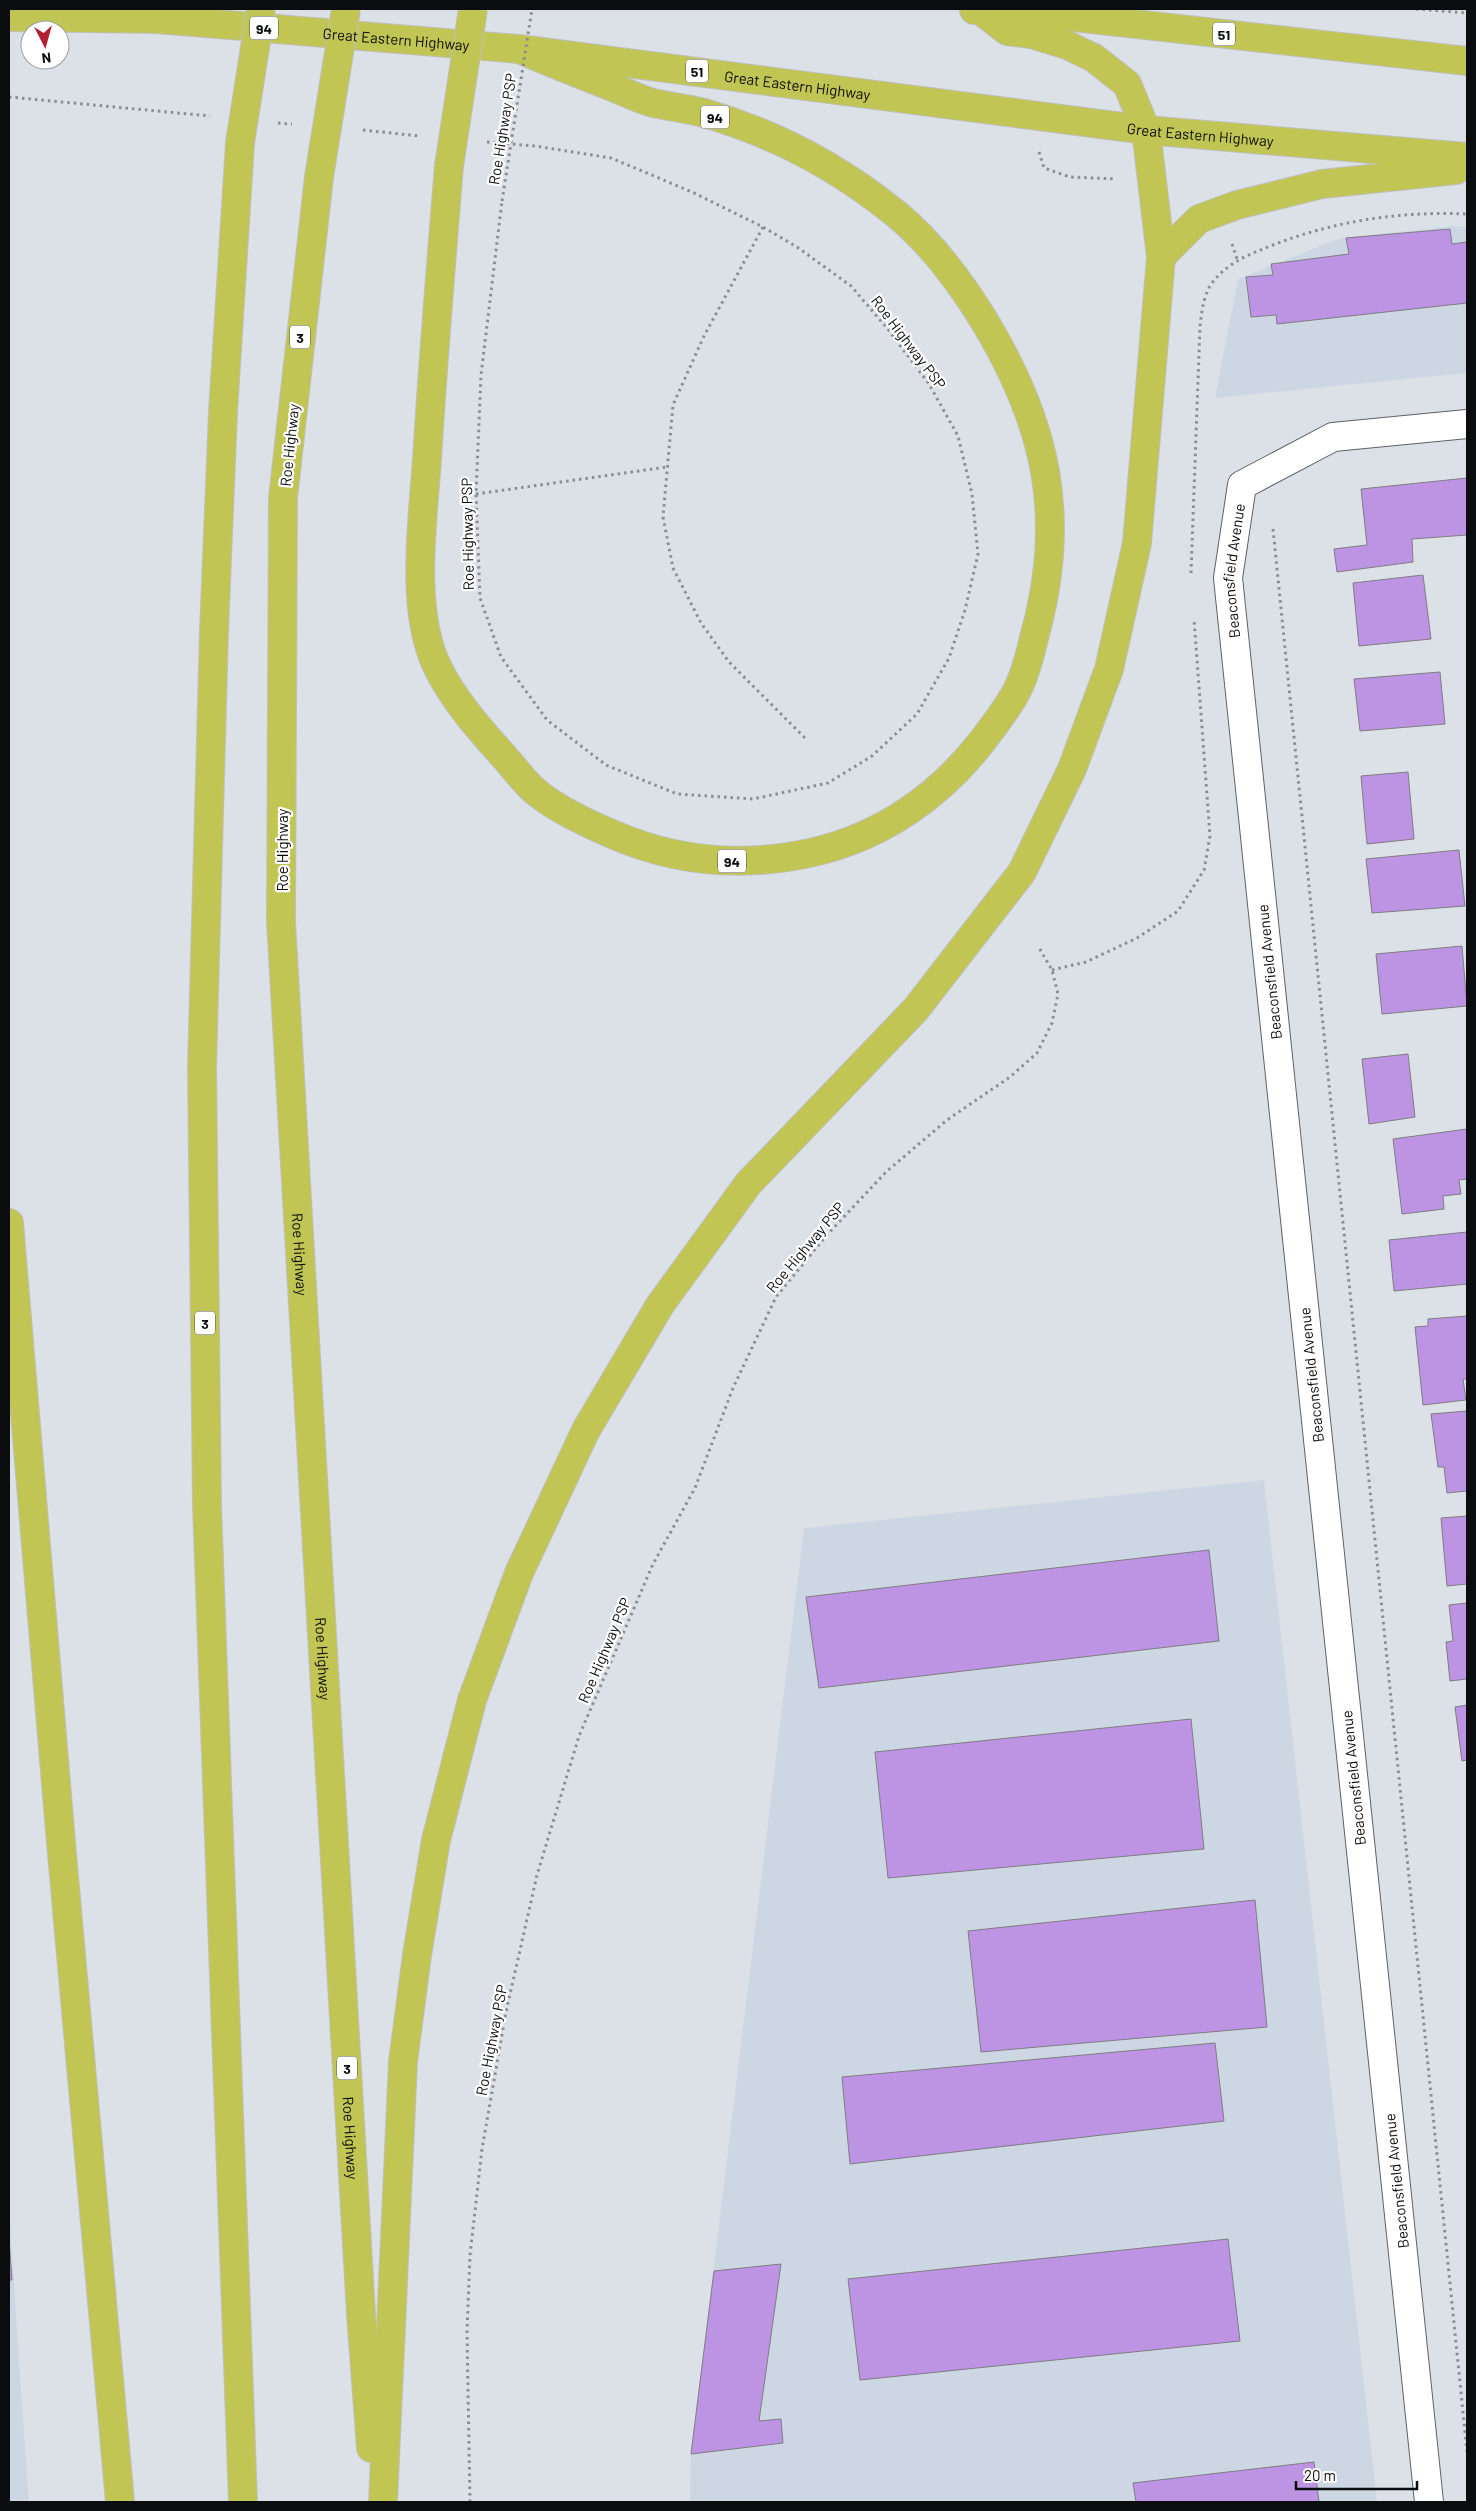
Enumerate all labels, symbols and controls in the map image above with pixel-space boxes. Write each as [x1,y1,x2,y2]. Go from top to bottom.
road number: 94 [250,16,278,40]
north arrow [20,20,70,70]
road number: 51 [1213,22,1235,46]
street label: Great Eastern Highway [322,24,470,54]
text: N [41,49,52,67]
road number: 51 [686,59,708,82]
street label: Great Eastern Highway [723,67,872,103]
street label: Roe Highway PSP [484,72,520,186]
road number: 94 [701,105,729,128]
street label: Great Eastern Highway [1126,119,1275,150]
street label: Roe Highway PSP [868,292,950,392]
road number: 3 [290,326,310,348]
street label: Roe Highway [276,403,302,487]
street label: Roe Highway PSP [457,477,477,590]
street label: Beaconsfield Avenue [1218,502,1248,639]
street label: Roe Highway [273,808,291,892]
road number: 94 [718,849,746,872]
street label: Beaconsfield Avenue [1253,904,1285,1040]
street label: Roe Highway PSP [762,1198,848,1296]
street label: Roe Highway [289,1212,312,1297]
street label: Beaconsfield Avenue [1295,1307,1327,1443]
road number: 3 [195,1312,215,1335]
street label: Roe Highway PSP [574,1595,634,1705]
street label: Roe Highway [312,1617,335,1701]
street label: Beaconsfield Avenue [1337,1710,1369,1846]
street label: Roe Highway PSP [471,1983,511,2097]
road number: 3 [337,2056,357,2080]
street label: Roe Highway [340,2096,362,2180]
street label: Beaconsfield Avenue [1380,2113,1412,2249]
scale bar [1296,2458,1417,2490]
text: 20 m [1304,2466,1336,2484]

